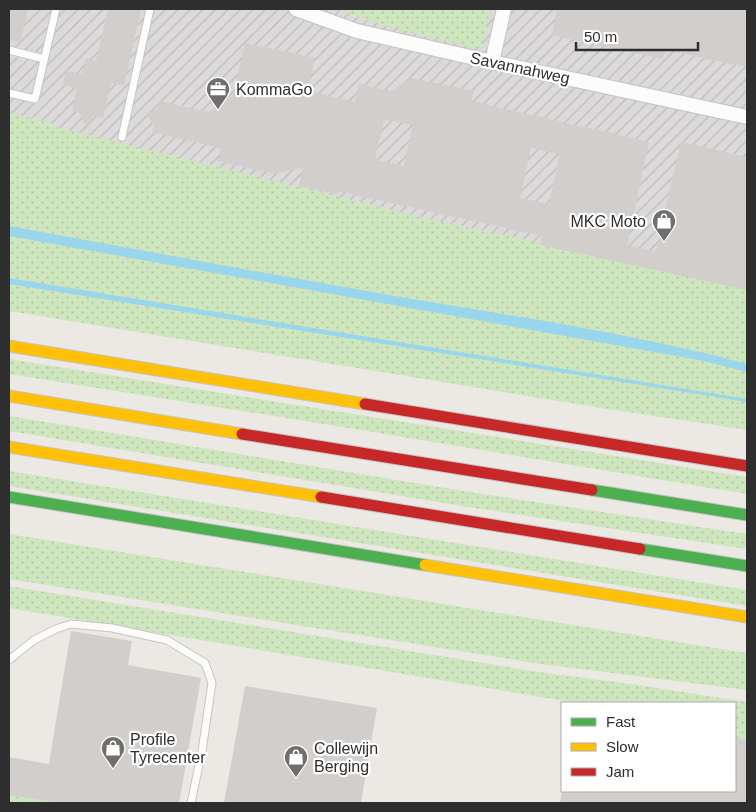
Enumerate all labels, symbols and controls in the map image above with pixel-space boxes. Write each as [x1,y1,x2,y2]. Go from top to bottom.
scale bar [576,20,698,52]
text: 50 m [584,28,617,45]
street label: Savannahweg [469,49,571,87]
office icon: KommaGo [205,76,231,110]
place label: KommaGo [236,81,313,98]
shop icon: MKC Moto [651,208,677,242]
place label: MKC Moto [570,213,646,230]
legend [561,702,736,792]
text: Fast [606,713,636,730]
place label: Profile Tyrecenter [130,731,206,766]
shop icon: Profile Tyrecenter [100,735,126,769]
text: Slow [606,738,639,755]
place label: Collewijn Berging [314,740,378,775]
shop icon: Collewijn Berging [283,744,309,778]
text: Jam [606,763,634,780]

